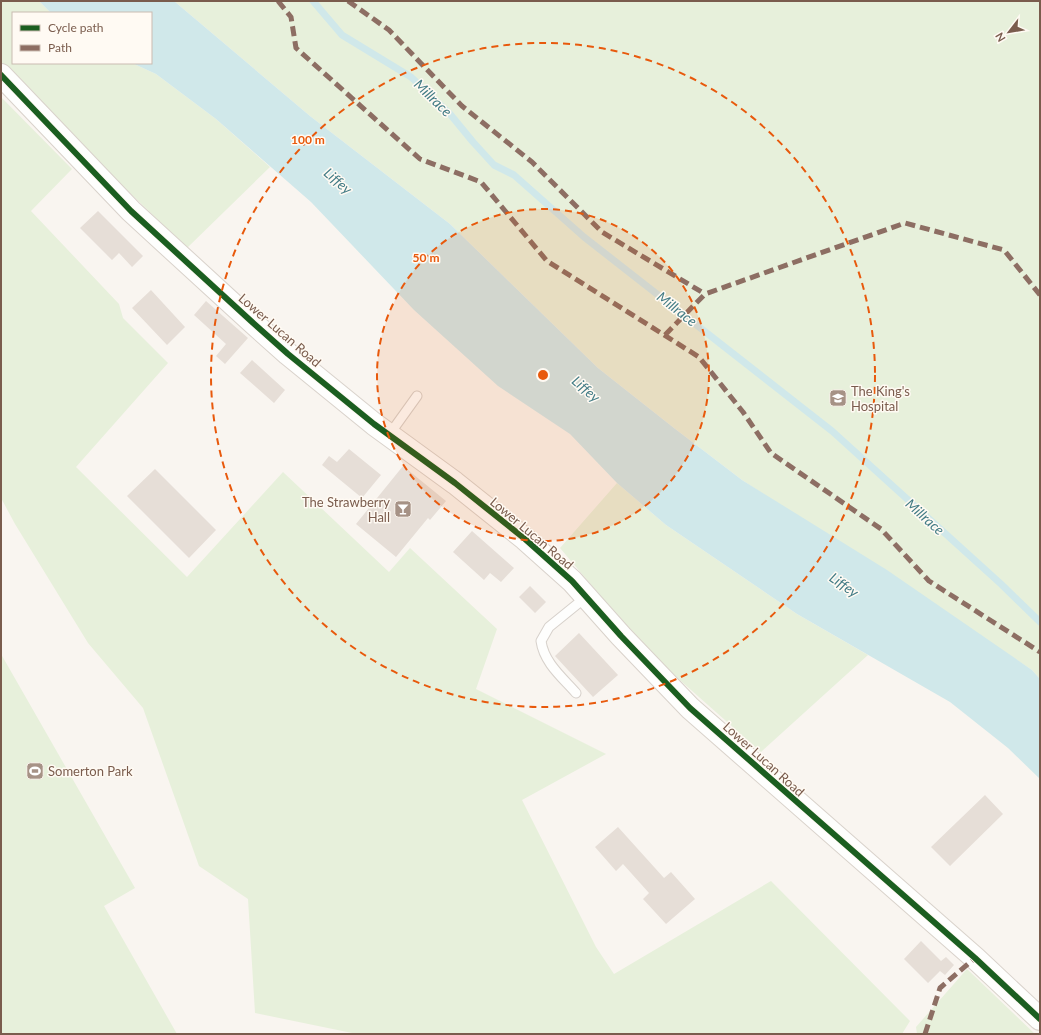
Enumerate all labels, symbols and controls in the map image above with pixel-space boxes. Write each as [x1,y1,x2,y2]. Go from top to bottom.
legend [12,12,152,64]
north arrow [989,12,1029,52]
text: Cycle path [48,20,103,35]
text: N [992,30,1008,44]
text: Path [48,40,72,55]
water label: Millrace [411,76,456,120]
text: 100 m [291,132,325,147]
water label: Liffey [321,164,356,198]
text: 50 m [413,250,439,265]
water label: Millrace [654,288,701,330]
street label: Lower Lucan Road [236,290,324,370]
centre of rings [536,368,550,382]
water label: Liffey [569,372,604,406]
place label: The King's Hospital [851,383,910,414]
school or university icon: The King's Hospital [828,388,848,408]
street label: Lower Lucan Road [487,493,577,573]
place label: The Strawberry Hall [302,494,390,525]
water label: Millrace [903,495,948,539]
bar icon: The Strawberry Hall [393,499,413,519]
water label: Liffey [827,569,862,601]
street label: Lower Lucan Road [720,718,808,800]
sports icon: Somerton Park [25,761,45,781]
place label: Somerton Park [48,763,133,779]

